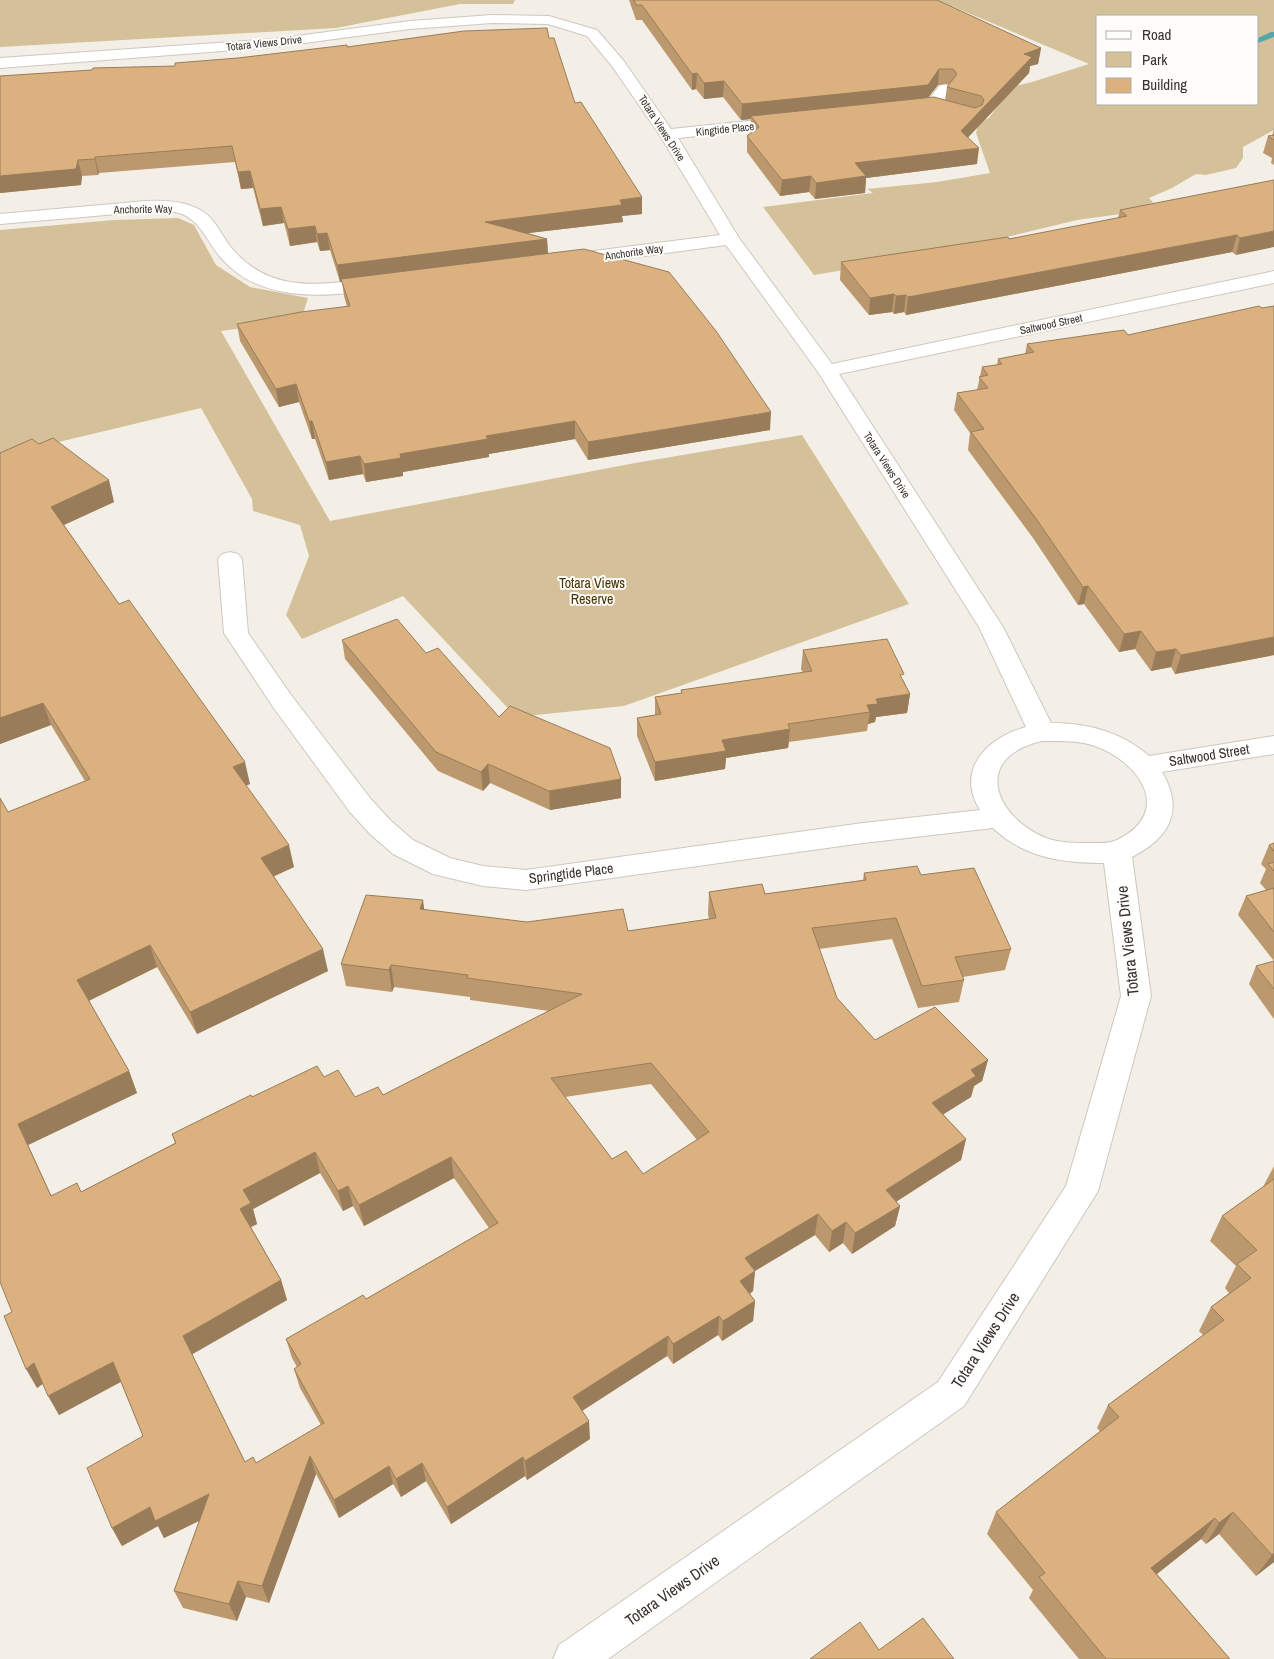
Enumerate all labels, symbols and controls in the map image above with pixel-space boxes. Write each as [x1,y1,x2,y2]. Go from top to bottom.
legend [1096,15,1259,105]
text: Road [1142,24,1171,45]
street label: Totara Views Drive [225,32,303,54]
text: Park [1142,49,1168,70]
text: Building [1142,74,1187,95]
street label: Totara Views Drive [635,92,689,164]
street label: Kingtide Place [695,119,755,139]
street label: Anchorite Way [112,201,173,217]
street label: Anchorite Way [603,241,665,263]
street label: Saltwood Street [1018,310,1084,337]
street label: Totara Views Drive [860,429,914,501]
park label: Totara Views Reserve [559,574,625,608]
street label: Saltwood Street [1168,740,1250,770]
street label: Springtide Place [528,859,614,887]
street label: Totara Views Drive [1110,885,1144,997]
street label: Totara Views Drive [946,1288,1024,1392]
street label: Totara Views Drive [620,1549,724,1631]

